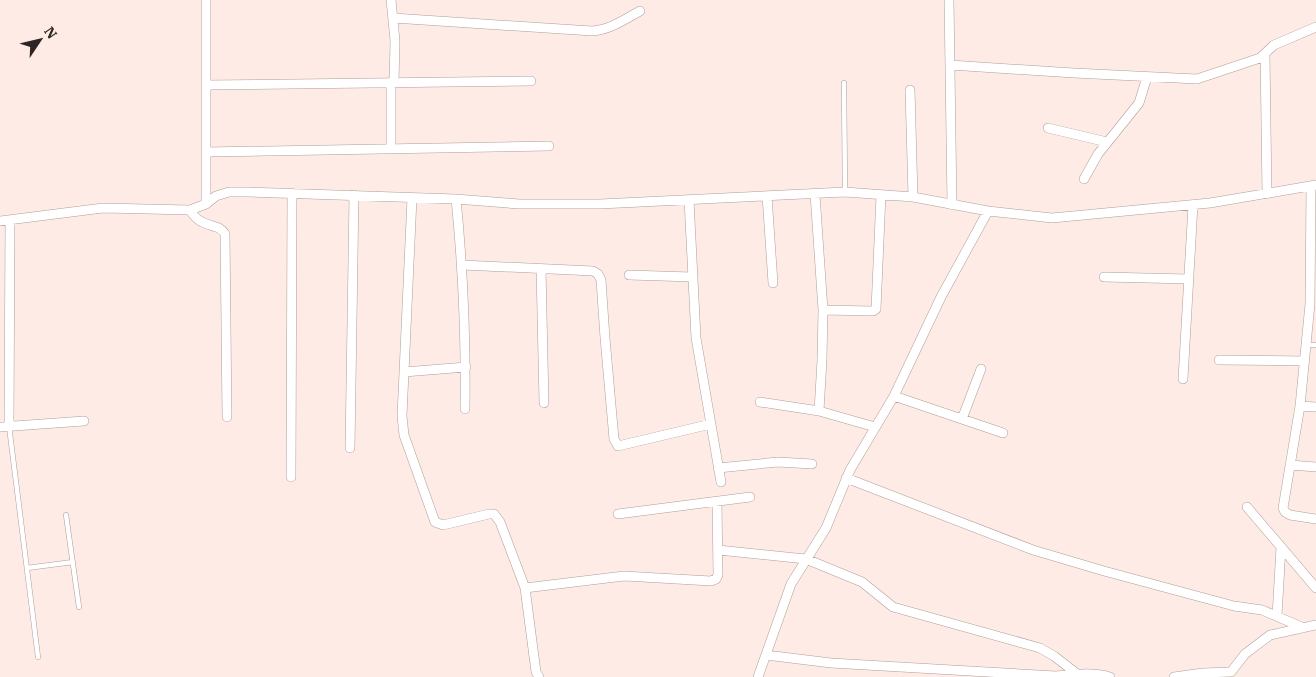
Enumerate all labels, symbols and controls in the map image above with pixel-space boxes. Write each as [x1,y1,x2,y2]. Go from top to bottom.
north arrow [15,15,65,65]
text: N [40,23,61,42]

